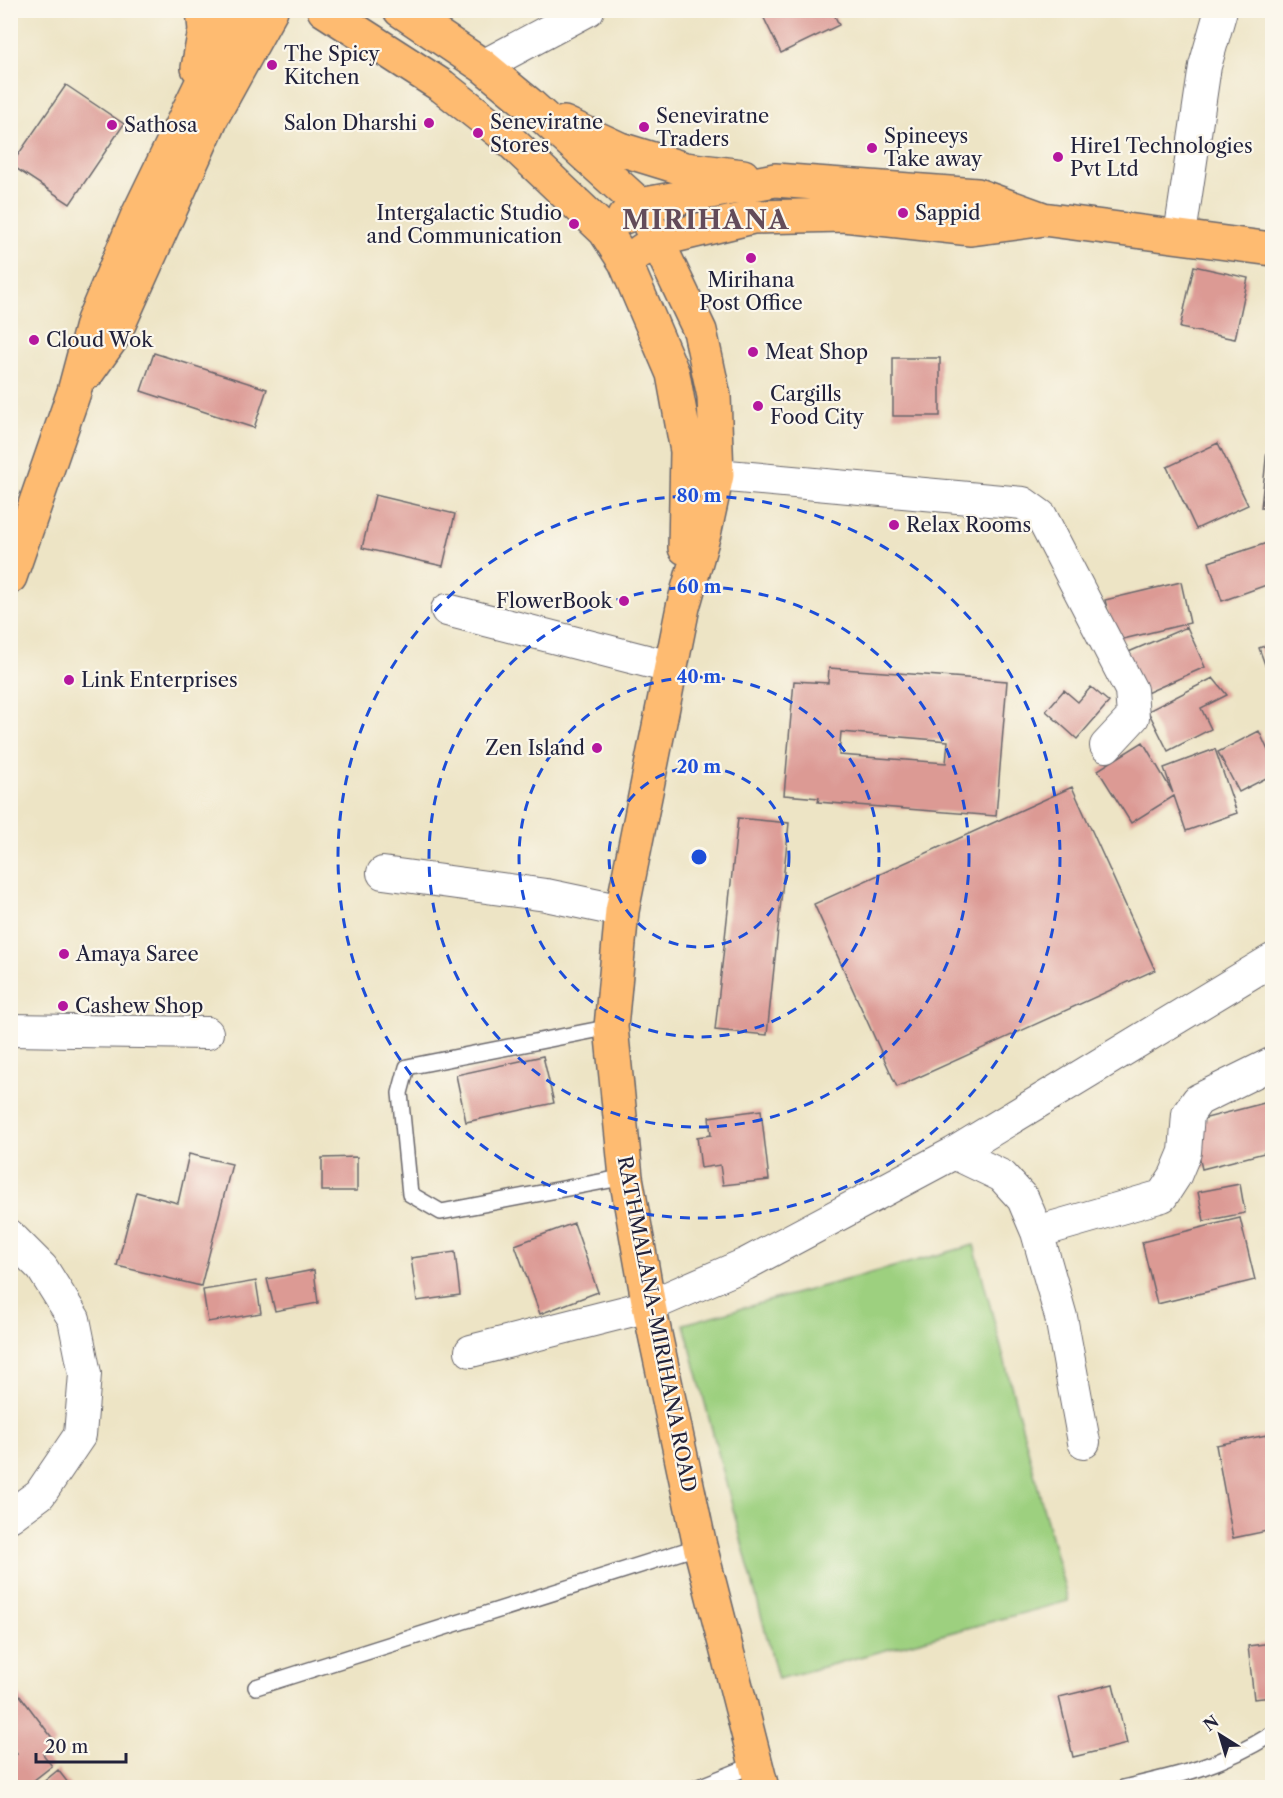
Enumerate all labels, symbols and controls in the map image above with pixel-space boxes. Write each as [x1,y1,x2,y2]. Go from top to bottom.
place label: The Spicy Kitchen [284,42,381,89]
marker: The Spicy Kitchen [265,58,279,72]
place label: Seneviratne Traders [656,104,769,151]
place label: Seneviratne Stores [490,110,603,157]
place label: Salon Dharshi [284,111,417,135]
place label: Sathosa [124,113,198,137]
marker: Salon Dharshi [422,116,436,130]
marker: Sathosa [105,118,119,132]
marker: Seneviratne Traders [637,120,651,134]
place label: Spineeys Take away [884,124,983,171]
marker: Seneviratne Stores [471,126,485,140]
place label: Hire1 Technologies Pvt Ltd [1070,134,1253,181]
marker: Spineeys Take away [865,141,879,155]
marker: Hire1 Technologies Pvt Ltd [1051,150,1065,164]
place label: Intergalactic Studio and Communication [367,201,562,248]
place label: Sappid [915,201,980,225]
district label: MIRIHANA [622,204,790,236]
marker: Sappid [896,206,910,220]
marker: Intergalactic Studio and Communication [567,217,581,231]
marker: Mirihana Post Office [744,251,758,265]
place label: Mirihana Post Office [699,268,803,315]
place label: Cloud Wok [46,328,154,352]
marker: Cloud Wok [27,333,41,347]
place label: Meat Shop [765,340,868,364]
marker: Meat Shop [746,345,760,359]
place label: Cargills Food City [770,382,865,429]
marker: Cargills Food City [751,399,765,413]
text: 80 m [676,485,722,507]
place label: Relax Rooms [906,513,1031,537]
marker: Relax Rooms [887,518,901,532]
text: 60 m [677,576,721,598]
place label: FlowerBook [496,589,613,613]
marker: FlowerBook [617,594,631,608]
text: 40 m [677,666,721,688]
place label: Link Enterprises [81,668,238,692]
marker: Link Enterprises [62,673,76,687]
place label: Zen Island [485,736,585,760]
marker: Zen Island [590,741,604,755]
text: 20 m [677,756,721,778]
centre of rings [689,847,709,867]
place label: Amaya Saree [75,942,199,966]
marker: Amaya Saree [57,947,71,961]
place label: Cashew Shop [75,994,203,1018]
marker: Cashew Shop [56,999,70,1013]
street label: RATHMALANA-MIRIHANA ROAD [613,1154,701,1494]
north arrow [1190,1705,1250,1765]
text: N [1199,1711,1223,1735]
scale bar [36,1726,126,1764]
text: 20 m [45,1736,89,1758]

